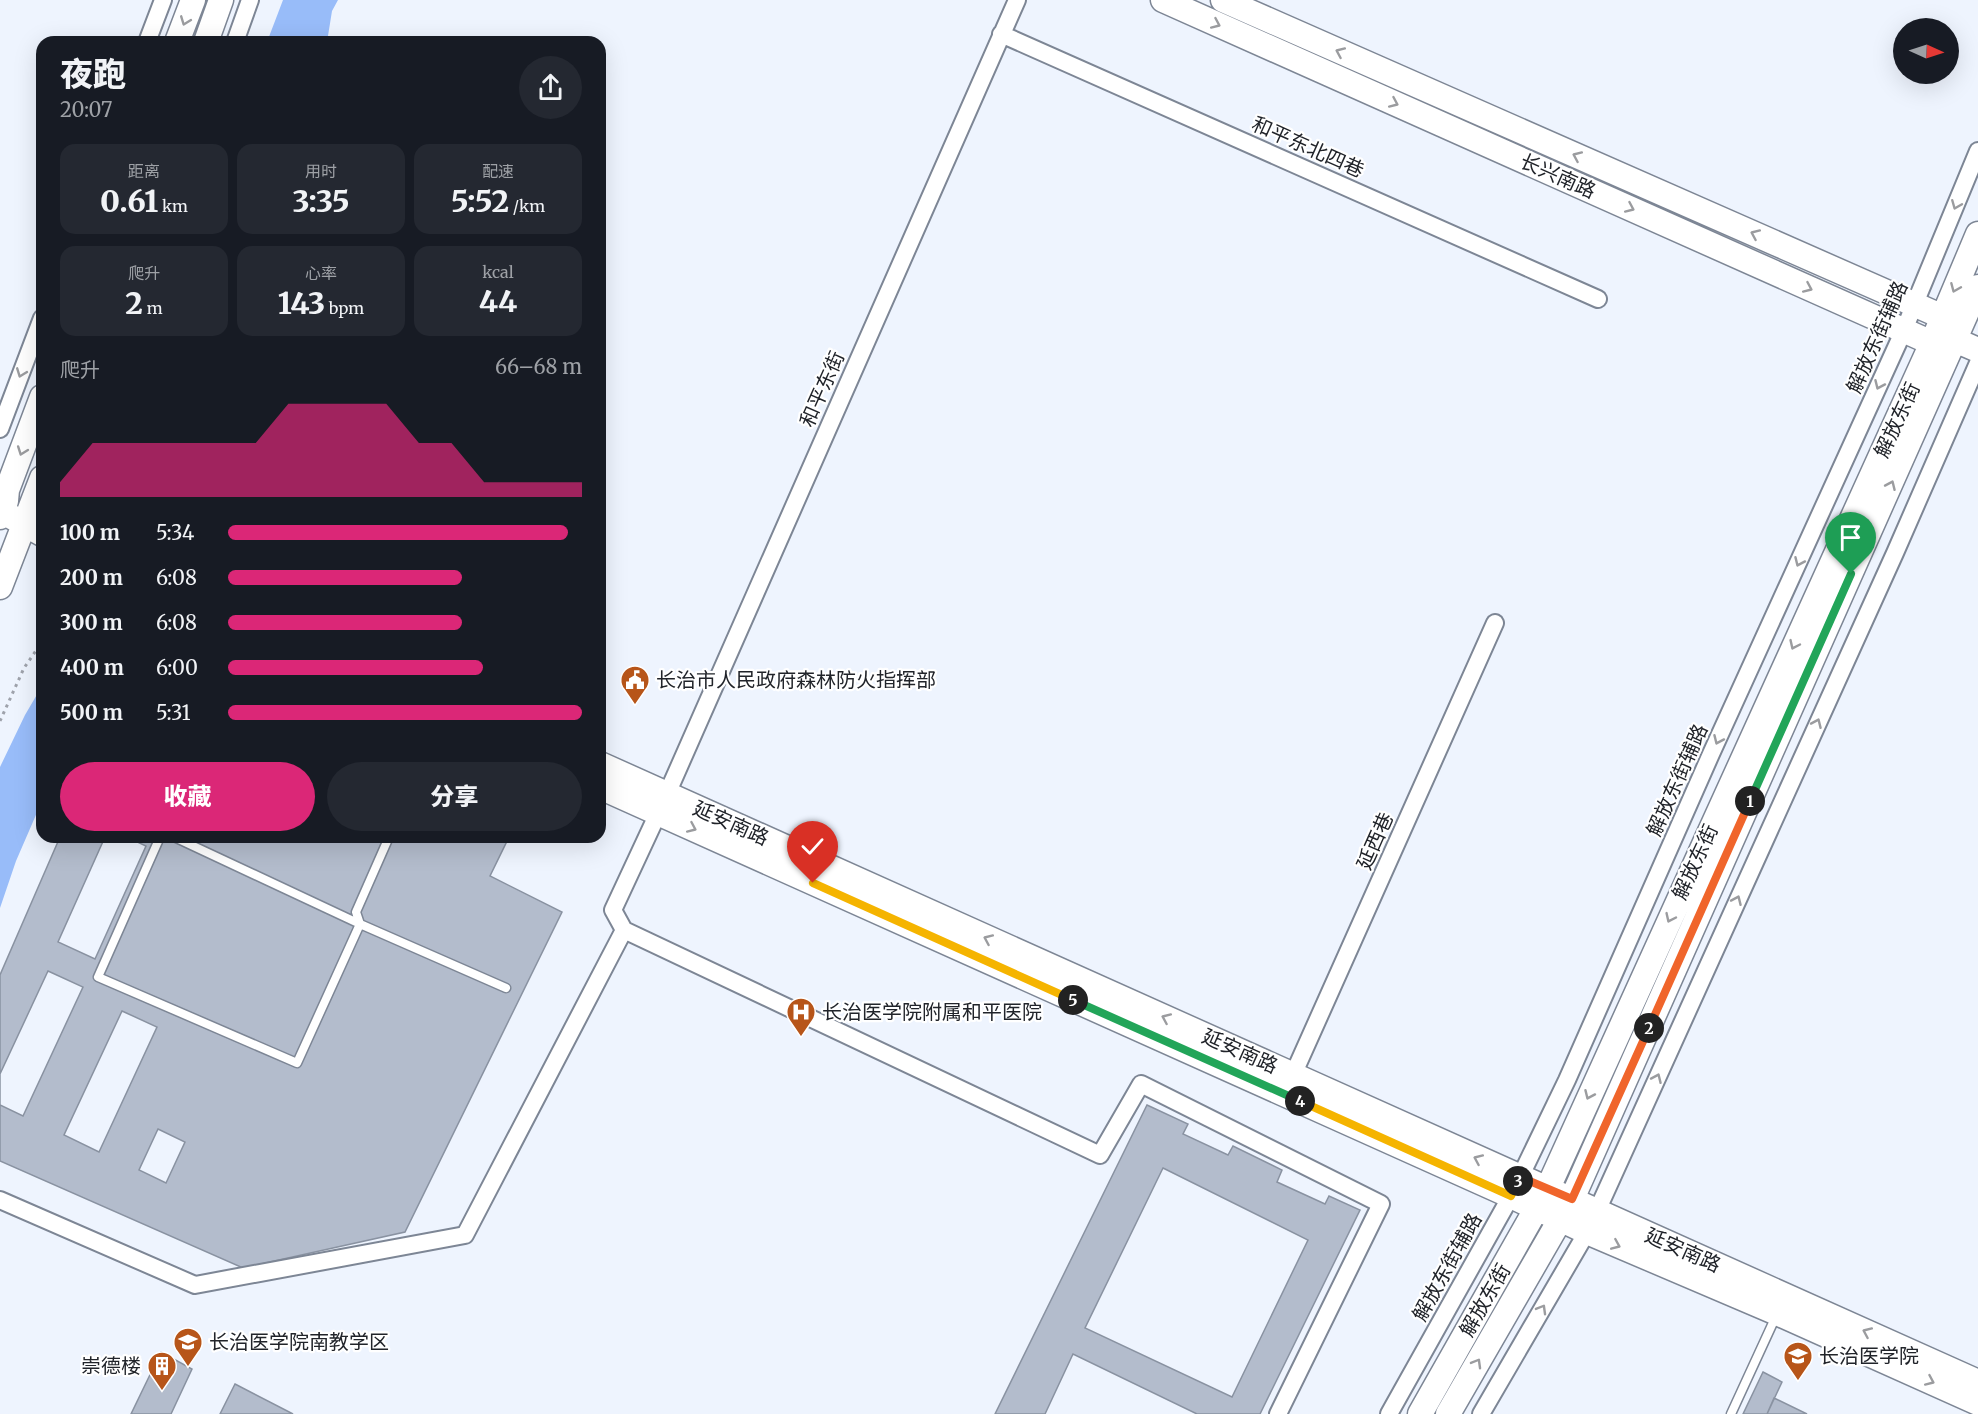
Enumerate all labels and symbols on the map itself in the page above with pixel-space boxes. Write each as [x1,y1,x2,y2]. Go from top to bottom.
one-way arrow [180,15,192,26]
one-way arrow [1210,17,1221,29]
north arrow [1893,18,1959,84]
one-way arrow [1336,47,1347,59]
one-way arrow [1388,96,1399,108]
street label: 和平东北四巷 [1248,111,1368,182]
street label: 长兴南路 [1517,148,1600,203]
one-way arrow [1572,151,1583,163]
one-way arrow [1951,199,1963,210]
one-way arrow [1624,201,1635,213]
one-way arrow [1750,230,1761,242]
street label: 解放东街辅路 [1841,277,1912,397]
one-way arrow [1802,280,1813,292]
one-way arrow [1950,282,1962,293]
street label: 和平东街 [794,347,849,430]
one-way arrow [16,367,28,378]
street label: 解放东街 [1868,378,1925,461]
one-way arrow [1874,378,1886,389]
one-way arrow [16,446,29,456]
one-way arrow [1884,480,1896,491]
pin [1825,512,1876,574]
one-way arrow [1794,556,1806,567]
one-way arrow [1789,638,1801,649]
public building icon: 长治市人民政府森林防火指挥部 [619,664,651,706]
place label: 长治市人民政府森林防火指挥部 [656,667,936,692]
one-way arrow [1810,718,1822,729]
street label: 解放东街辅路 [1641,720,1712,840]
one-way arrow [1713,733,1725,744]
pin: 1 [1735,786,1765,816]
street label: 延安南路 [690,795,773,850]
street label: 延西巷 [1351,808,1398,873]
street label: 解放东街 [1666,820,1723,903]
one-way arrow [685,821,696,833]
pin [787,821,838,883]
one-way arrow [1729,896,1741,907]
one-way arrow [1665,911,1677,922]
one-way arrow [984,934,995,946]
pin: 5 [1058,985,1088,1015]
hospital icon: 长治医学院附属和平医院 [785,996,817,1038]
place label: 长治医学院附属和平医院 [822,999,1042,1024]
pin: 2 [1634,1013,1664,1043]
one-way arrow [1162,1014,1173,1026]
street label: 延安南路 [1199,1023,1282,1078]
one-way arrow [1650,1074,1662,1085]
pin: 4 [1285,1086,1315,1116]
one-way arrow [1585,1089,1597,1100]
one-way arrow [1474,1154,1485,1166]
pin: 3 [1503,1166,1533,1196]
street label: 解放东街辅路 [1407,1209,1487,1325]
street label: 延安南路 [1642,1222,1725,1277]
one-way arrow [1610,1238,1621,1250]
street label: 解放东街 [1455,1259,1515,1341]
one-way arrow [1535,1305,1547,1315]
school or university icon: 长治医学院南教学区 [172,1326,204,1368]
one-way arrow [1863,1328,1874,1340]
place label: 长治医学院南教学区 [209,1329,389,1354]
school or university icon: 长治医学院 [1782,1340,1814,1382]
place label: 长治医学院 [1819,1343,1919,1368]
building icon: 崇德楼 [146,1350,178,1392]
place label: 崇德楼 [81,1353,141,1378]
one-way arrow [1470,1359,1482,1369]
one-way arrow [1923,1374,1934,1386]

